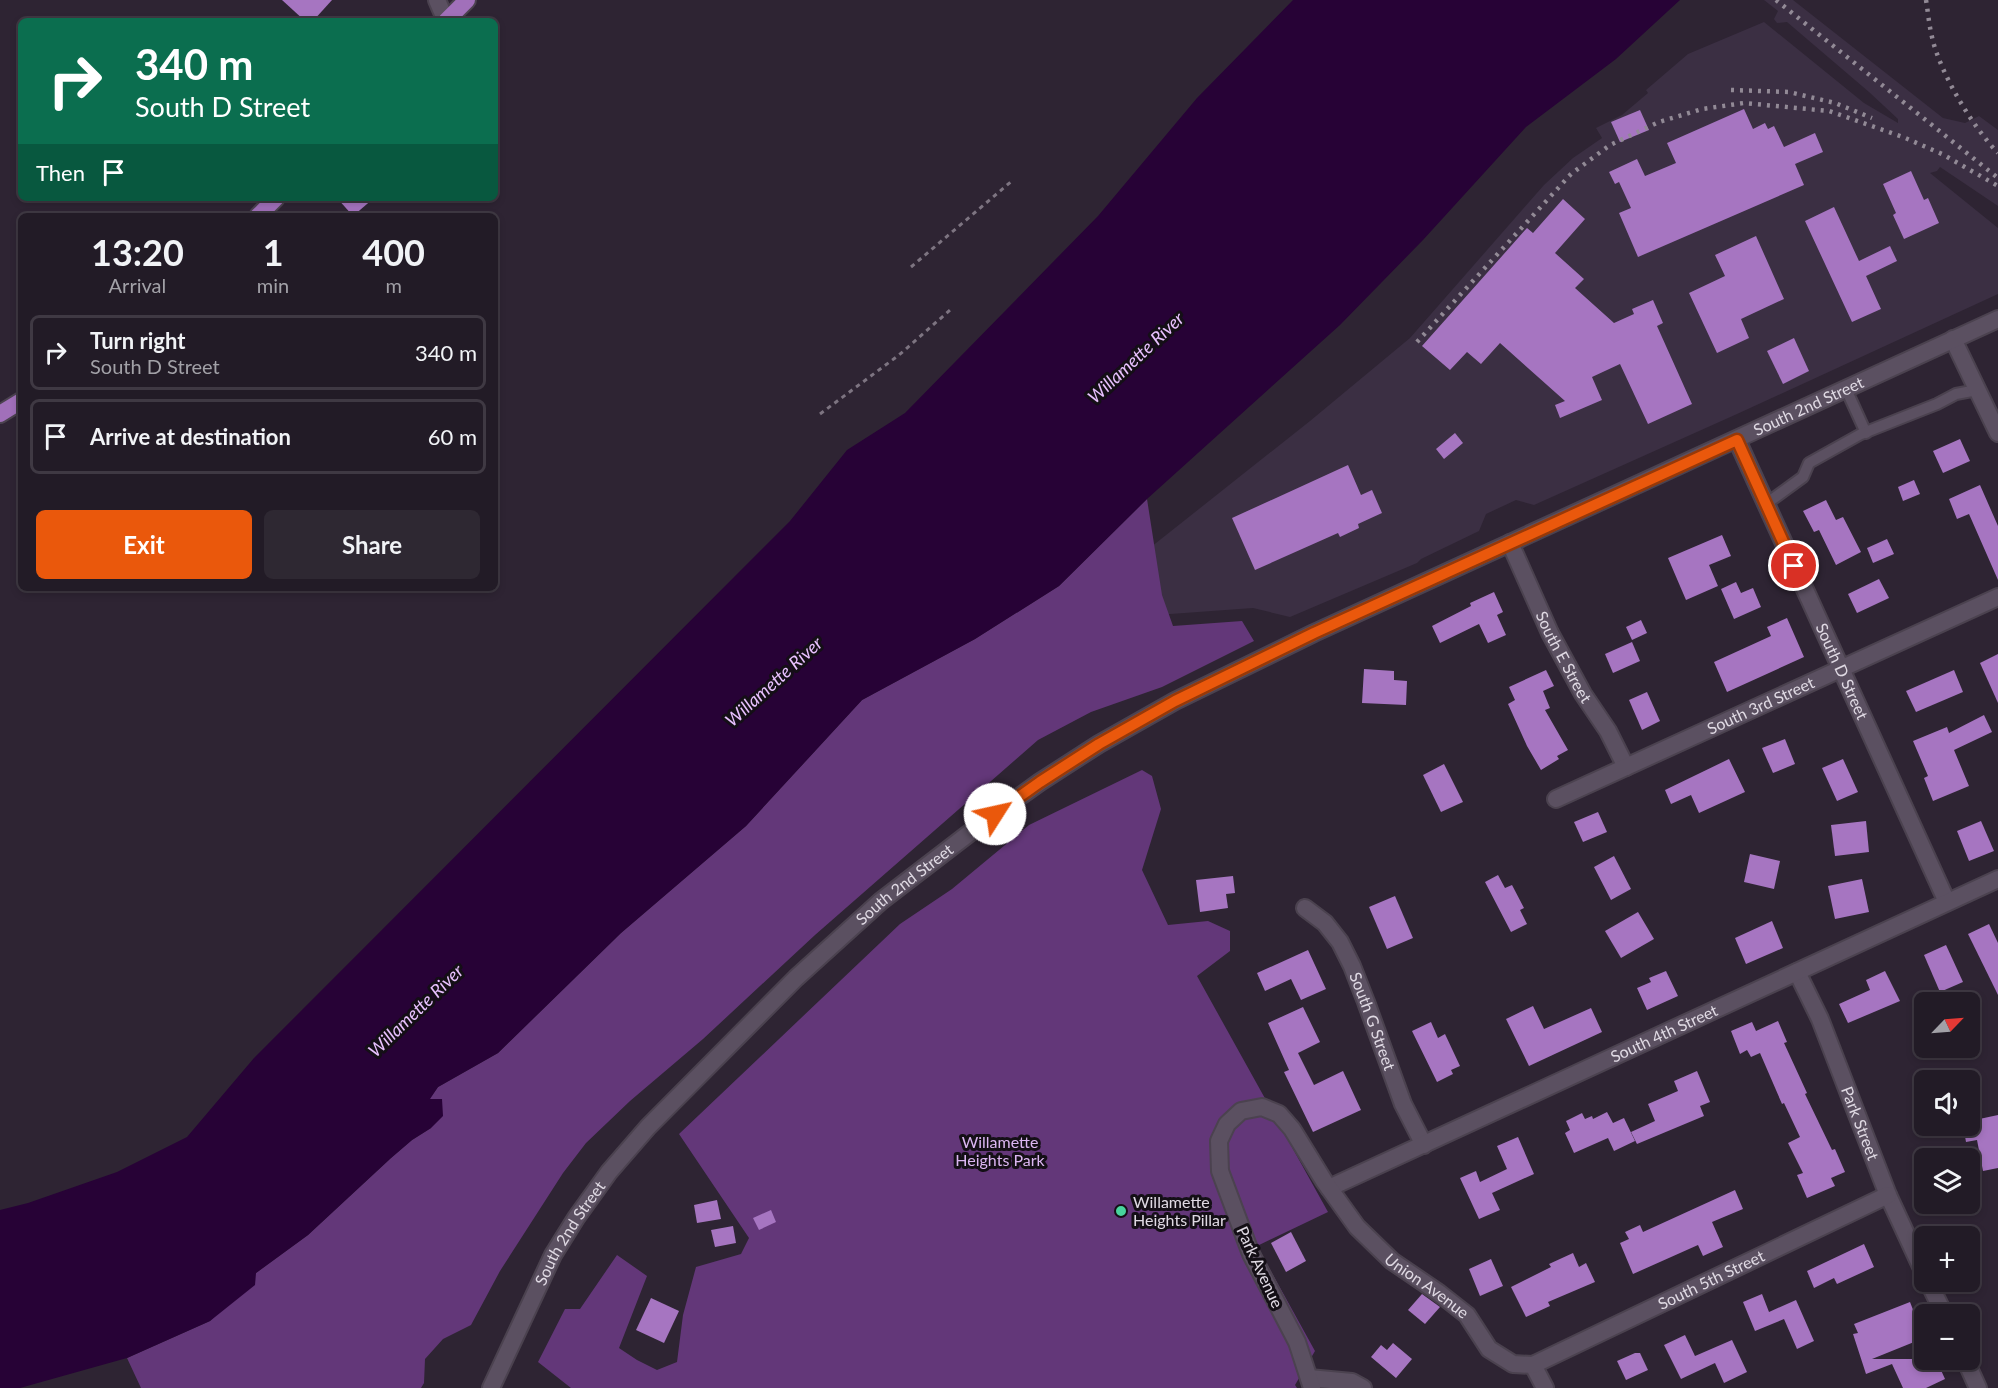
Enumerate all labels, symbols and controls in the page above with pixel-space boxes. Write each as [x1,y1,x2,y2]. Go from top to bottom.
text: 340 m [135,39,253,89]
icon: right [36,42,114,120]
text: South D Street [135,90,310,123]
icon: arrive [97,156,130,189]
text: Then [36,159,85,186]
text: 13:20 [91,230,184,274]
text: 1 [263,230,284,274]
text: 400 [362,230,425,274]
text: Arrival [109,273,166,297]
text: min [257,273,289,297]
text: m [385,273,402,297]
water label: Willamette River [1083,307,1189,407]
text: Turn right [90,327,185,354]
icon: right [39,336,72,369]
text: 340 m [415,339,477,366]
text: South D Street [90,354,220,378]
street label: South 2nd Street [1750,372,1866,439]
icon: arrive [39,420,72,453]
text: Arrive at destination [90,423,291,450]
text: 60 m [428,423,477,450]
button: Exit [36,510,252,579]
button: Share [264,510,480,579]
pin [1768,540,1819,591]
icon: arrive [1777,549,1810,582]
street label: South E Street [1532,608,1596,706]
street label: South D Street [1812,620,1873,722]
water label: Willamette River [720,631,827,731]
street label: South 3rd Street [1704,672,1817,738]
position arrow [963,782,1027,846]
street label: South 2nd Street [852,839,957,928]
water label: Willamette River [363,959,468,1061]
street label: South G Street [1346,969,1400,1073]
north arrow [1914,992,1980,1058]
map controls [1914,992,1980,1370]
street label: South 4th Street [1607,1000,1721,1066]
button: sound [1914,1070,1980,1136]
street label: Park Street [1838,1083,1884,1163]
park label: Willamette Heights Park [955,1132,1046,1169]
button: layers [1914,1148,1980,1214]
street label: South 2nd Street [530,1177,609,1288]
place label: Willamette Heights Pillar [1133,1192,1226,1229]
marker: Willamette Heights Pillar [1114,1204,1128,1218]
street label: Park Avenue [1233,1223,1288,1311]
button: + [1914,1226,1980,1292]
street label: South 5th Street [1655,1246,1767,1313]
street label: Union Avenue [1381,1249,1473,1322]
button: − [1914,1304,1980,1370]

